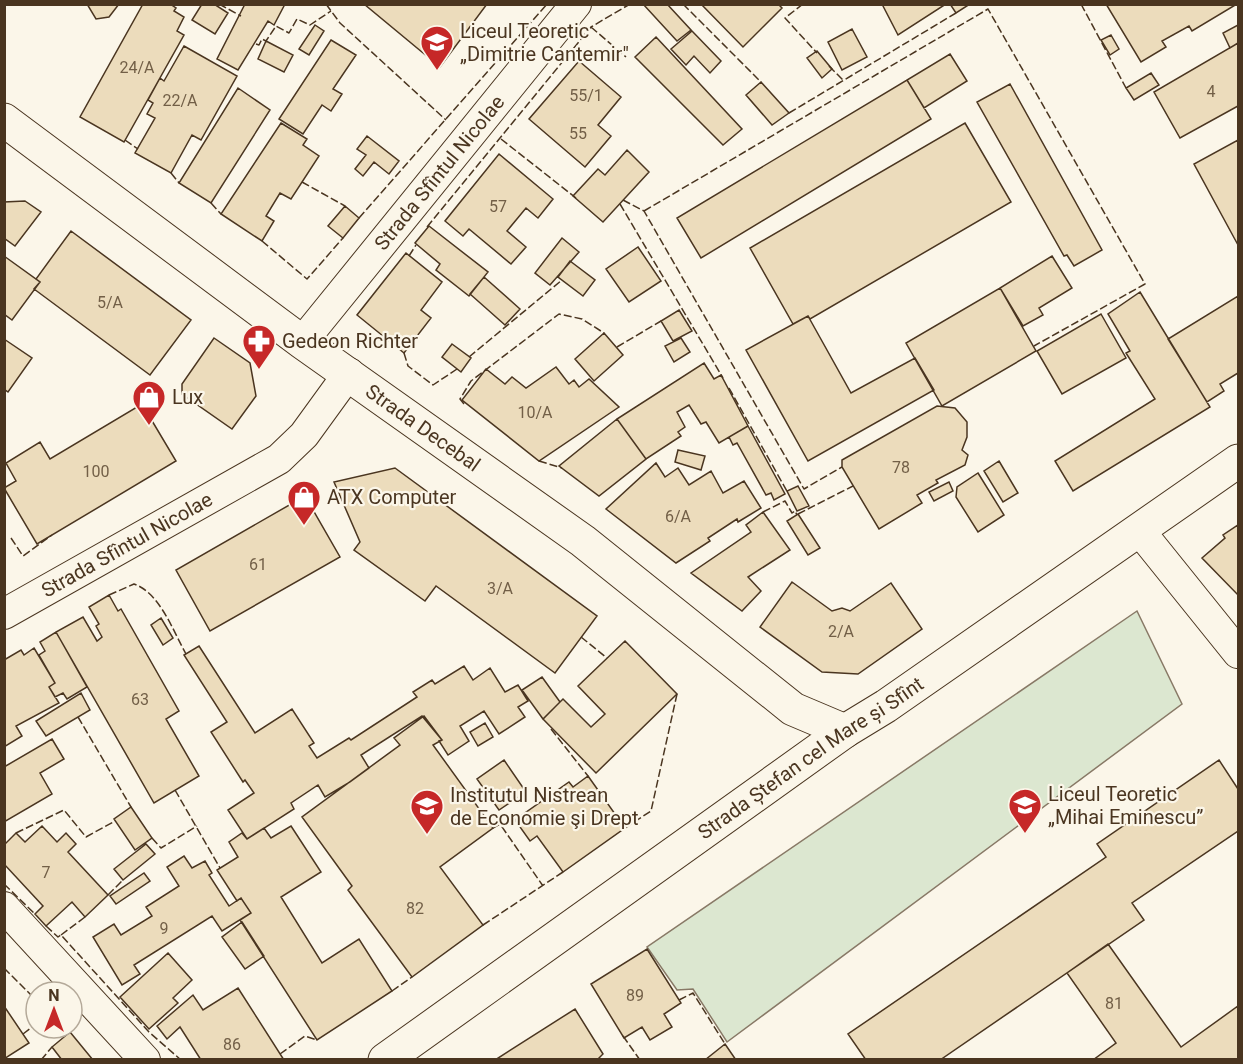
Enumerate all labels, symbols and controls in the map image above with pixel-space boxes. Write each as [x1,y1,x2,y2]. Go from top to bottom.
place label: Liceul Teoretic „Dimitrie Cantemir" [460,19,629,66]
school or university icon: Liceul Teoretic „Dimitrie Cantemir" [419,24,455,71]
house number: 24/A [119,58,155,77]
house number: 4 [1207,82,1216,101]
house number: 55/1 [569,86,603,105]
street label: Strada Sfîntul Nicolae [369,90,509,255]
house number: 22/A [162,91,198,110]
house number: 55 [569,124,587,143]
house number: 57 [489,197,507,216]
house number: 5/A [97,293,124,312]
pharmacy icon: Gedeon Richter [241,323,277,370]
place label: Gedeon Richter [282,329,418,353]
shop icon: Lux [131,379,167,426]
street label: Strada Decebal [361,379,485,476]
place label: Lux [172,385,203,409]
house number: 10/A [517,403,553,422]
house number: 78 [892,458,910,477]
house number: 100 [83,462,109,481]
shop icon: ATX Computer [286,479,322,526]
place label: ATX Computer [327,485,457,509]
street label: Strada Sfîntul Nicolae [37,487,217,602]
house number: 6/A [665,507,692,526]
house number: 61 [249,555,267,574]
house number: 3/A [487,579,514,598]
house number: 2/A [828,622,855,641]
street label: Strada Ștefan cel Mare și Sfînt [693,672,928,844]
house number: 63 [131,690,149,709]
place label: Liceul Teoretic „Mihai Eminescu” [1048,782,1203,829]
place label: Institutul Nistrean de Economie şi Drept [450,783,639,830]
school or university icon: Liceul Teoretic „Mihai Eminescu” [1007,787,1043,834]
school or university icon: Institutul Nistrean de Economie şi Drept [409,788,445,835]
house number: 7 [42,863,51,882]
house number: 82 [406,899,424,918]
house number: 9 [160,919,169,938]
north arrow [24,980,84,1040]
text: N [48,986,60,1005]
house number: 89 [626,986,644,1005]
house number: 81 [1105,994,1123,1013]
house number: 86 [223,1035,241,1054]

